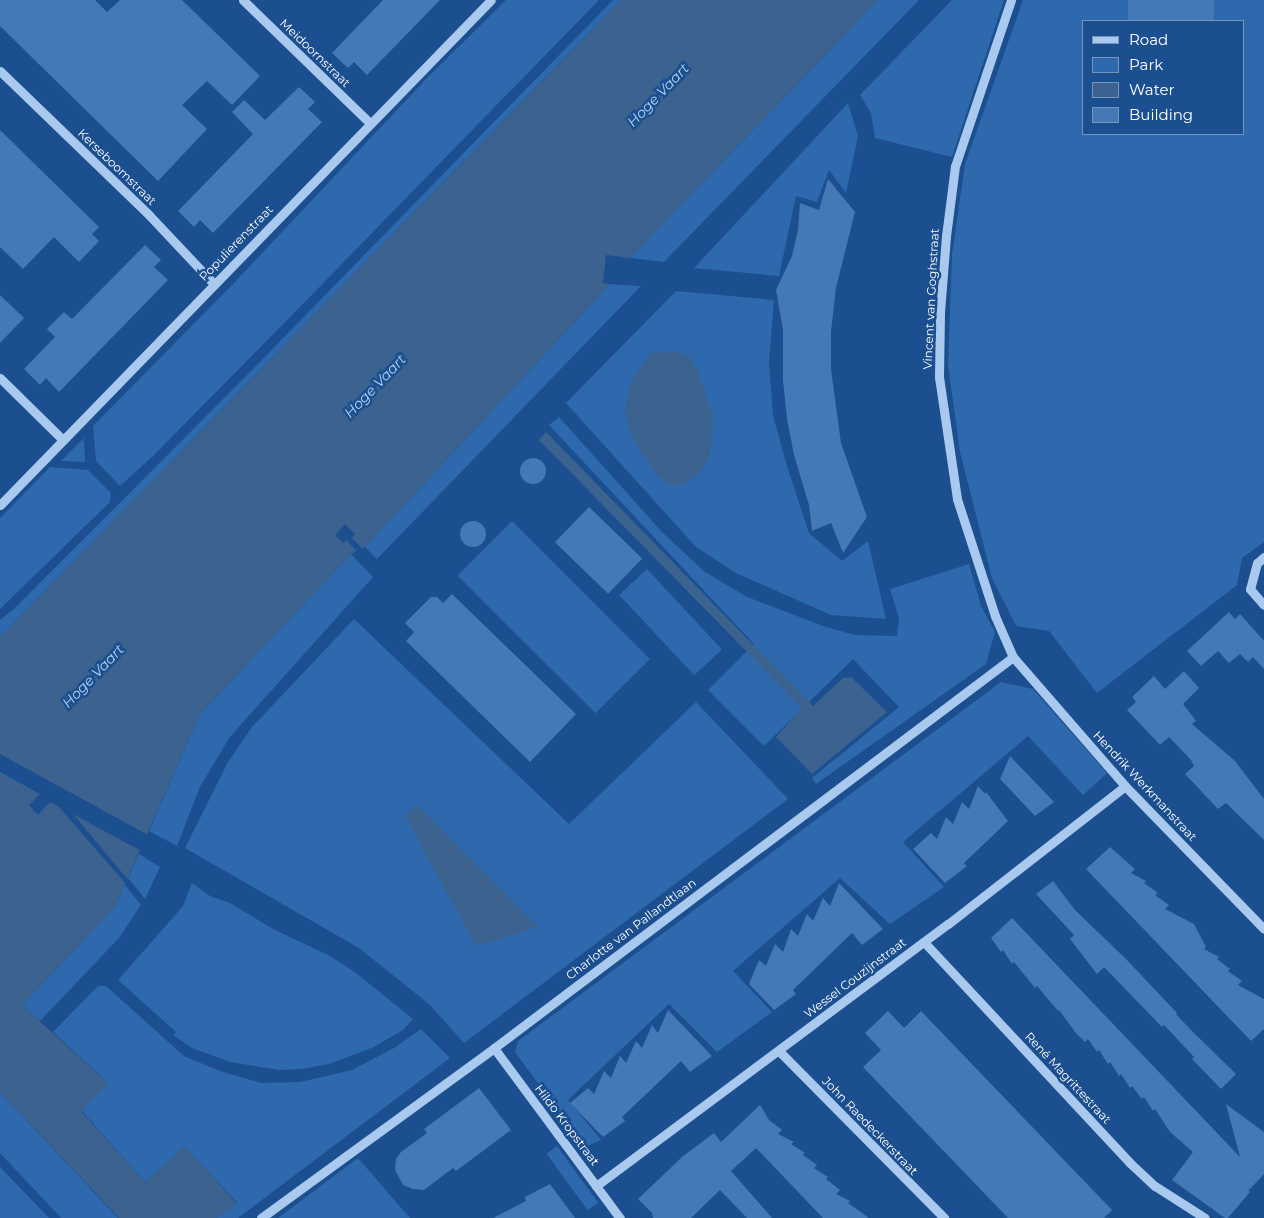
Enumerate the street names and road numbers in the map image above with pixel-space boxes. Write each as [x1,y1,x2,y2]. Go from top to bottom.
street label: Meidoornstraat [277,16,353,90]
street label: Kerseboomstraat [75,126,159,208]
street label: Populierenstraat [196,202,276,284]
street label: Vincent van Goghstraat [920,228,942,370]
street label: Hendrik Werkmanstraat [1090,728,1200,844]
street label: Charlotte van Pallandtlaan [563,875,699,983]
street label: Wessel Couzijnstraat [801,935,909,1021]
street label: René Magrittestraat [1022,1029,1114,1127]
street label: John Raedeckerstraat [819,1074,921,1178]
street label: Hildo Kropstraat [532,1082,602,1168]

